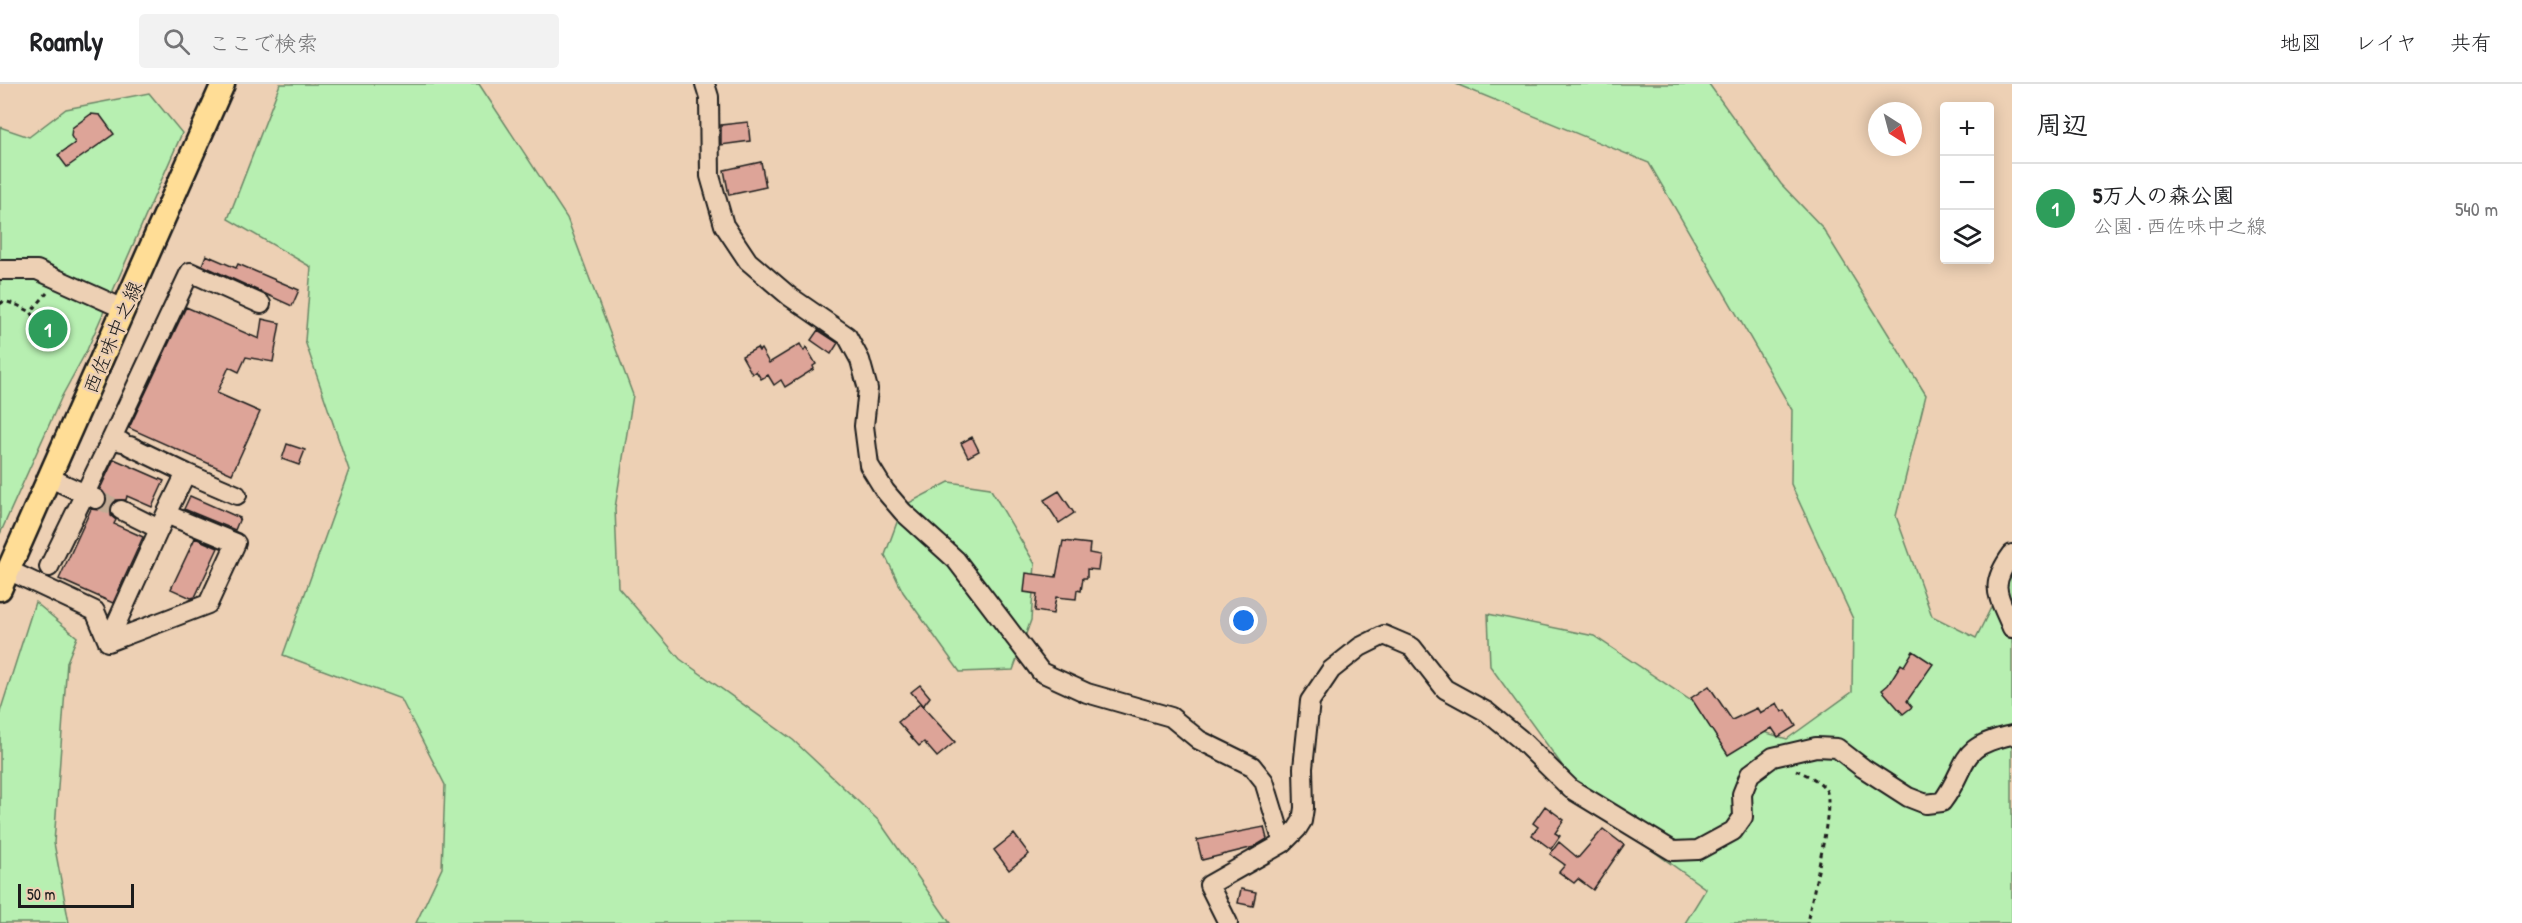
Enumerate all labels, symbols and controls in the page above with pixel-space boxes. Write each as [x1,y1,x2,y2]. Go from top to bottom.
search box [139,14,559,68]
text: Roamly [30,22,103,60]
icon: search [160,25,193,58]
text: ここで検索 [208,28,318,58]
text: 地図 [2280,28,2322,57]
text: レイヤ [2355,28,2417,57]
text: 共有 [2450,28,2492,57]
north arrow [1868,102,1922,156]
map controls [1940,102,1994,264]
button: + [1940,102,1994,156]
text: 周辺 [2036,107,2088,142]
button: − [1940,156,1994,210]
text: 5万人の森公園 [2093,180,2234,210]
text: 1 [2052,195,2059,222]
text: 540 m [2455,195,2498,222]
button: layers [1940,210,1994,264]
text: 公園 · 西佐味中之線 [2093,212,2266,239]
street label: 西佐味中之線 [76,276,148,398]
pin: 1 [28,306,68,352]
your location [1229,606,1258,635]
scale bar [18,881,134,908]
text: 50 m [27,883,56,905]

